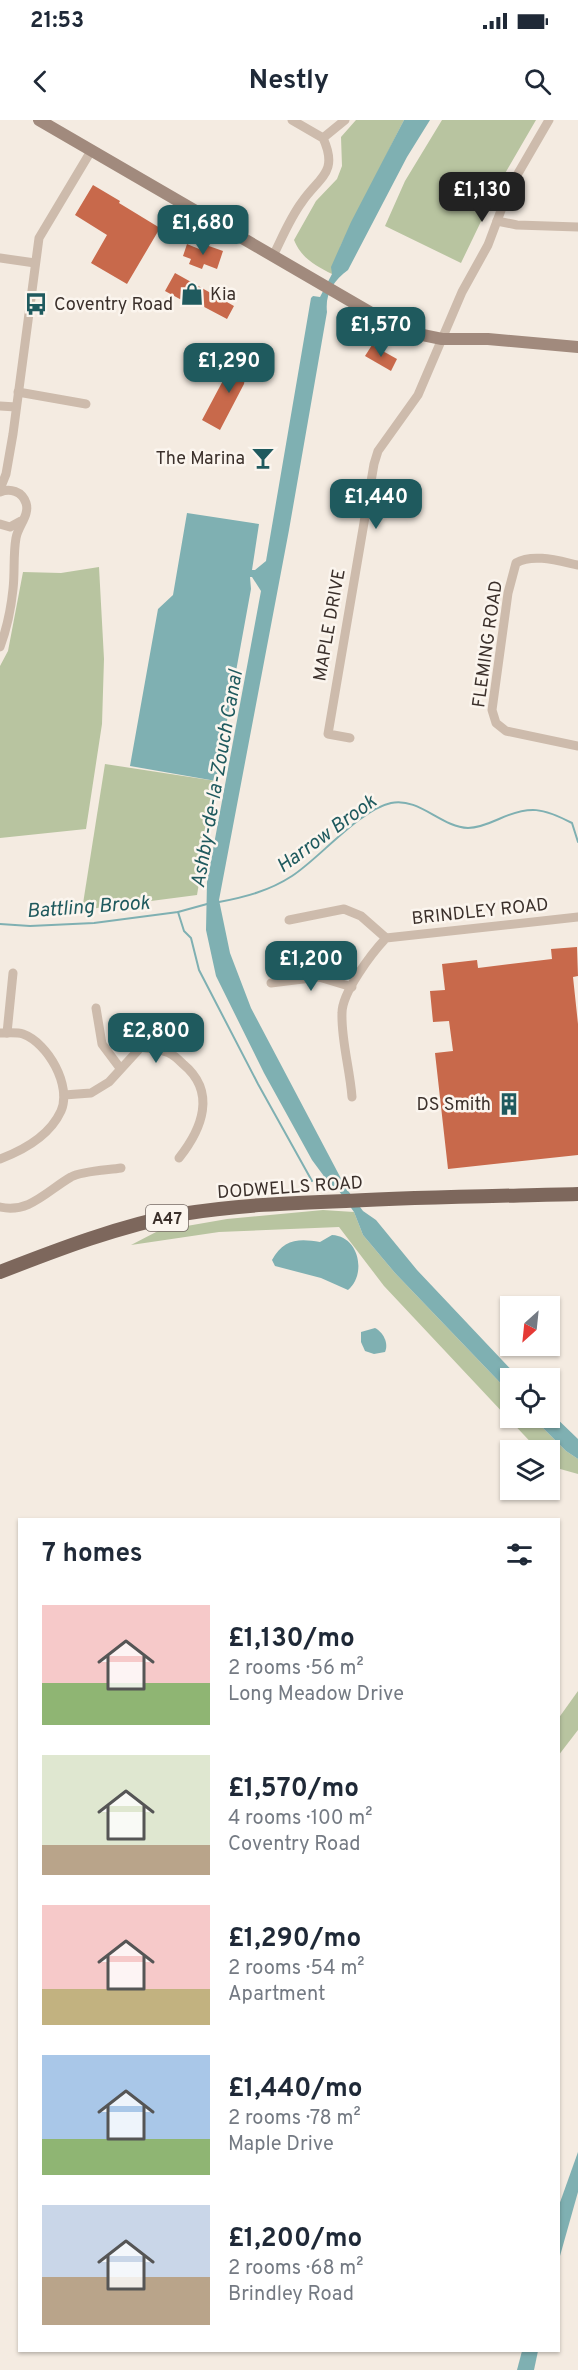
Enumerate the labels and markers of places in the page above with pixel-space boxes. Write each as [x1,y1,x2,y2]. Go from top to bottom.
pin: £1,130 [433,172,531,223]
pin: £1,680 [154,205,252,256]
shop icon: Kia [179,281,205,307]
place label: Kia [210,284,236,307]
bus stop icon: Coventry Road [23,291,49,317]
place label: Coventry Road [54,294,173,317]
pin: £1,570 [332,307,430,358]
pin: £1,290 [180,343,278,394]
bar icon: The Marina [250,445,276,471]
place label: The Marina [155,448,245,471]
pin: £1,440 [327,479,425,530]
pin: £1,200 [262,941,360,992]
pin: £2,800 [107,1013,205,1064]
building icon: DS Smith [496,1091,522,1117]
place label: DS Smith [417,1094,491,1117]

